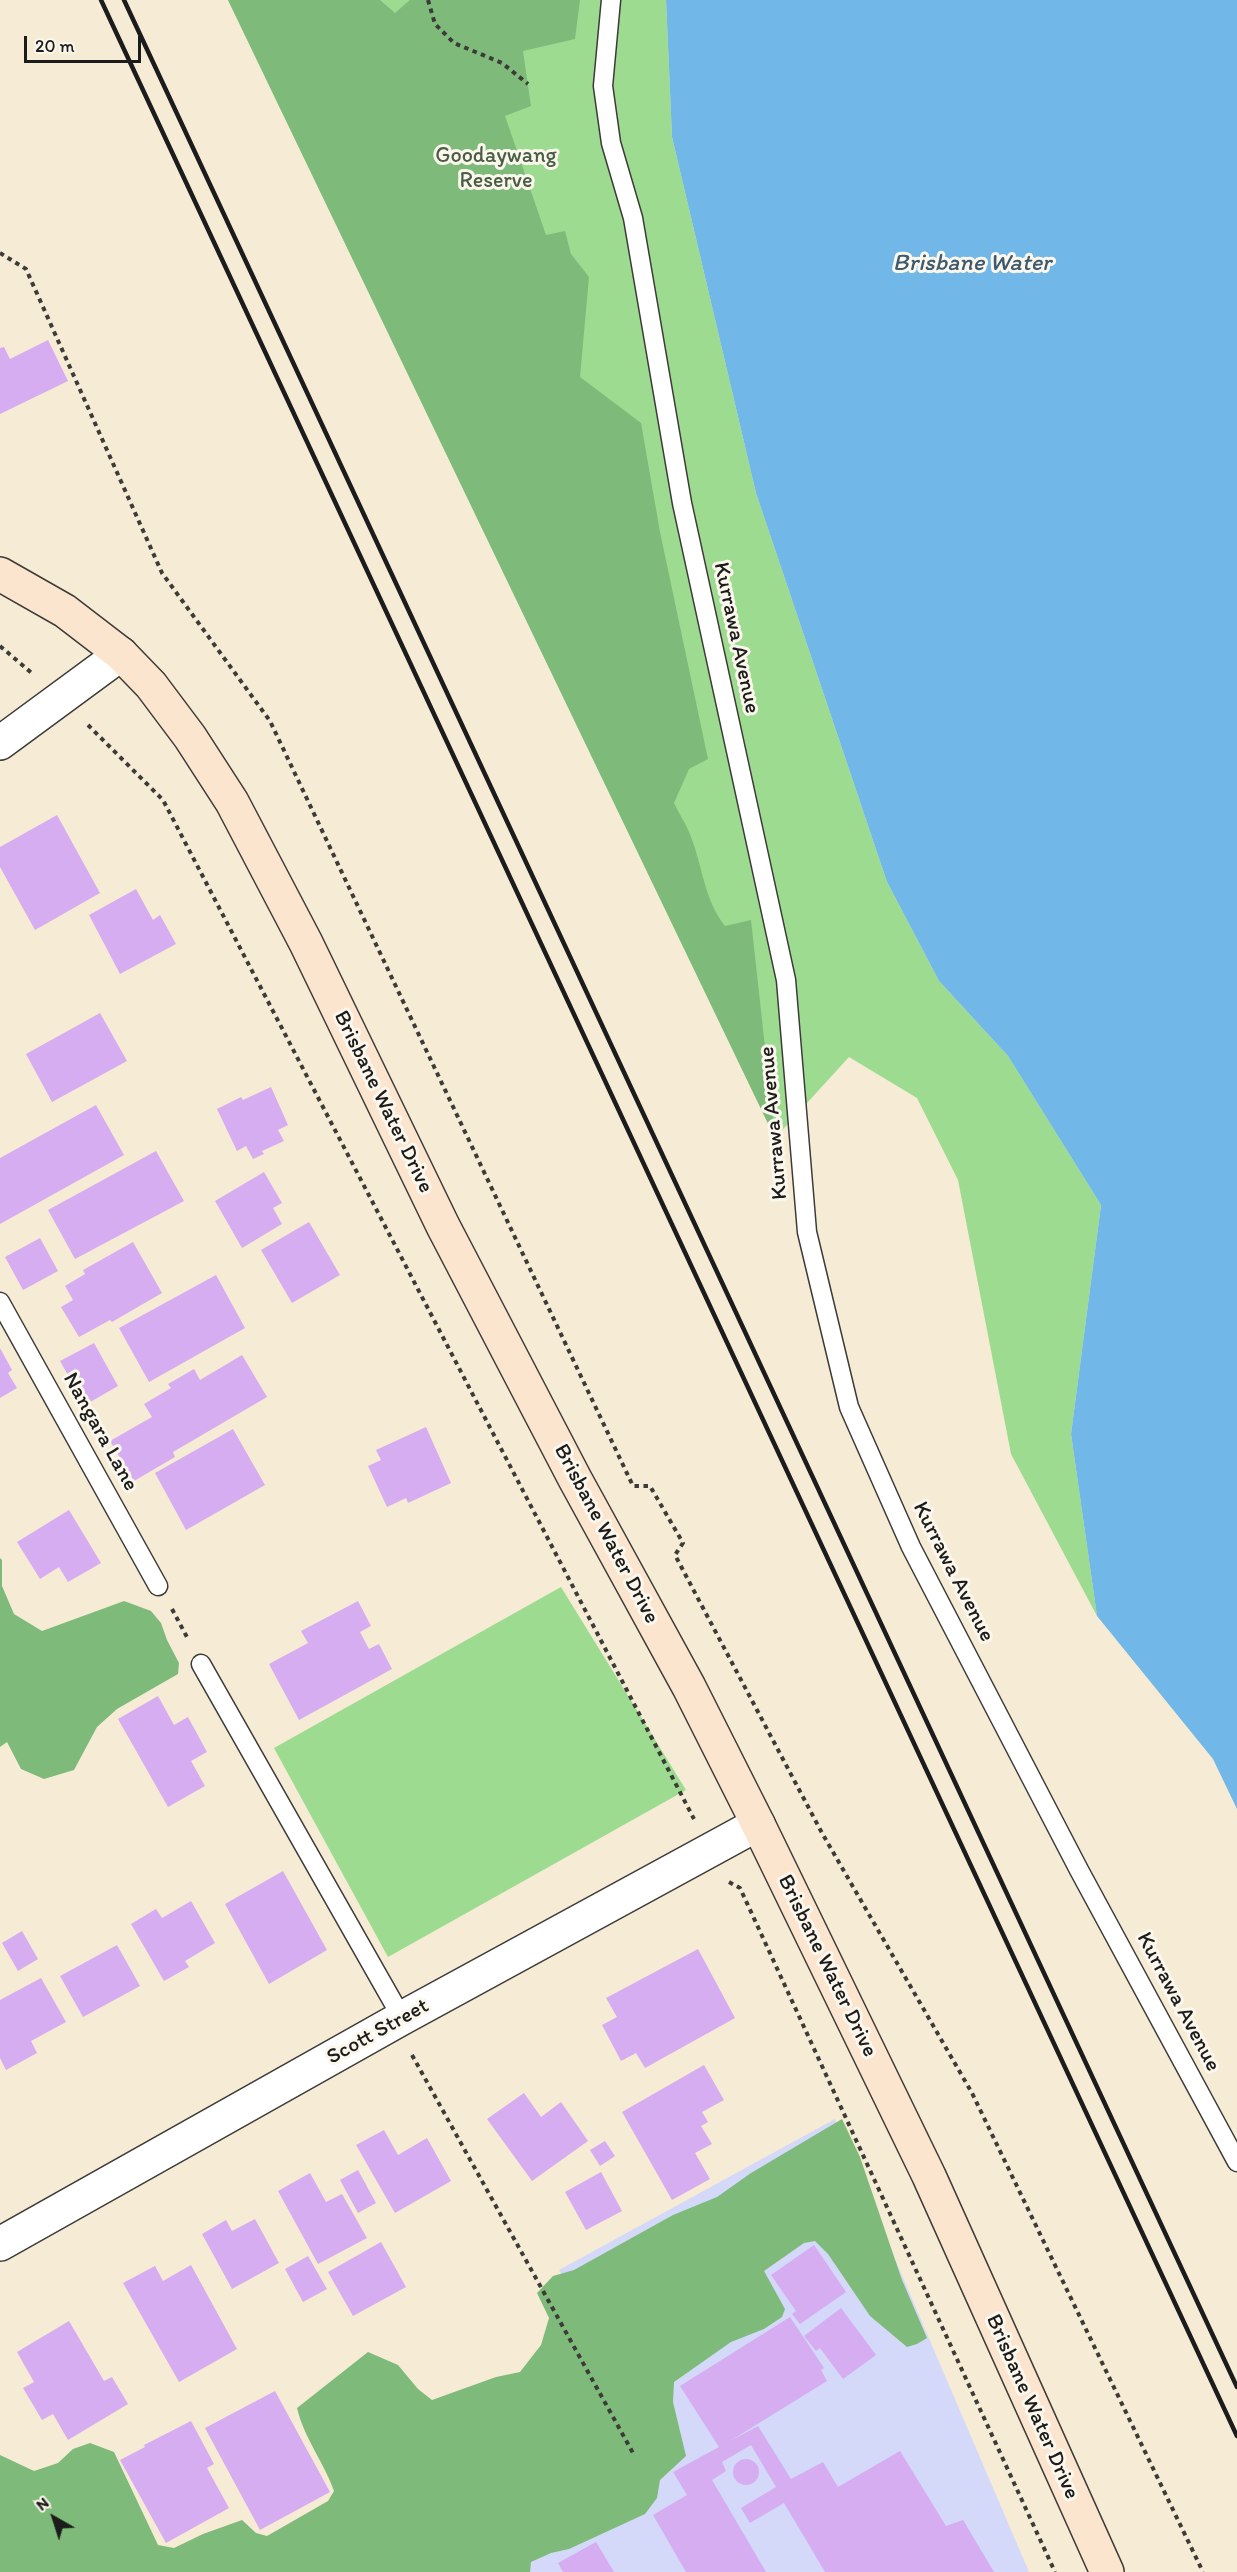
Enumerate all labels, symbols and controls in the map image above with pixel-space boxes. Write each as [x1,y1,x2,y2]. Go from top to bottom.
scale bar [27,24,144,62]
text: 20 m [35,35,75,57]
park label: Goodaywang Reserve [435,143,557,194]
water label: Brisbane Water [893,250,1051,278]
street label: Kurrawa Avenue [707,560,765,716]
street label: Brisbane Water Drive [327,1007,439,1197]
street label: Kurrawa Avenue [754,1045,794,1201]
street label: Nangara Lane [57,1368,143,1496]
street label: Brisbane Water Drive [547,1440,665,1628]
street label: Kurrawa Avenue [906,1497,1000,1647]
street label: Brisbane Water Drive [771,1871,883,2061]
street label: Kurrawa Avenue [1130,1928,1226,2076]
street label: Scott Street [322,1993,434,2071]
street label: Brisbane Water Drive [979,2310,1085,2504]
north arrow [24,2488,84,2548]
text: N [32,2493,53,2514]

